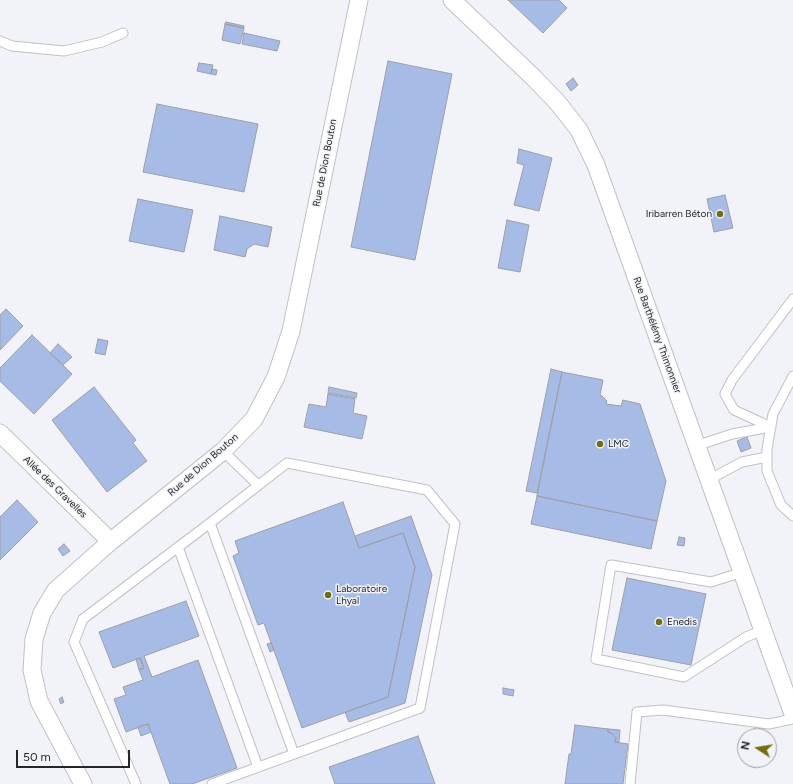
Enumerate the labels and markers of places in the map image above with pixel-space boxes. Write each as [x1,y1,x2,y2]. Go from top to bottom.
place label: Iribarren Béton [646,208,712,220]
marker: Iribarren Béton [715,209,725,219]
place label: LMC [608,438,629,450]
marker: LMC [595,439,605,449]
place label: Laboratoire Lhyal [336,583,387,606]
marker: Laboratoire Lhyal [323,590,333,600]
place label: Enedis [667,616,697,628]
marker: Enedis [654,617,664,627]

